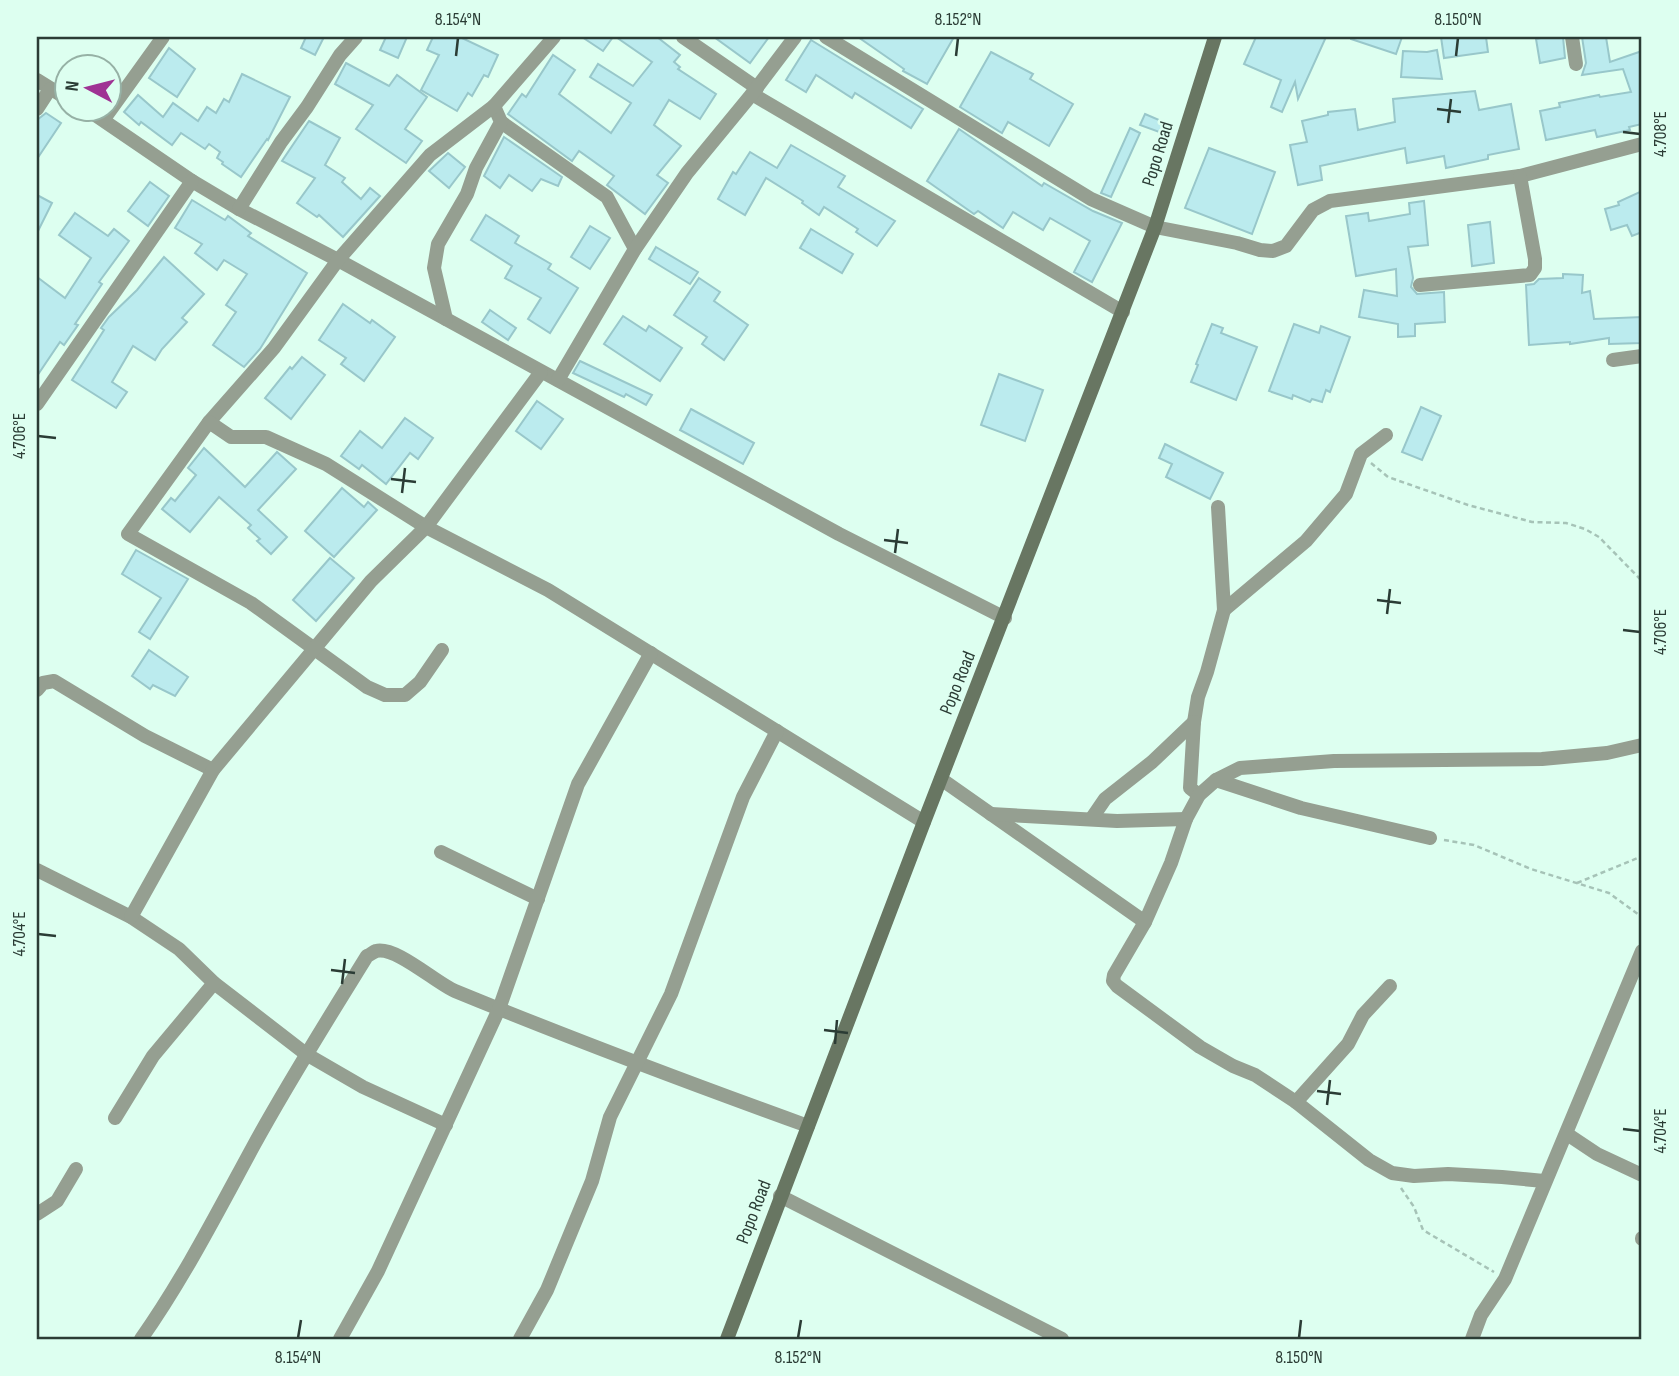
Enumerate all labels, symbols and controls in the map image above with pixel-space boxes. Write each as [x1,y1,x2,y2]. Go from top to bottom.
text: 8.154°N [435,9,481,30]
text: 8.152°N [935,9,981,30]
text: 8.150°N [1434,9,1482,30]
north arrow [52,52,122,122]
text: N [61,80,85,93]
text: 4.708°E [1650,111,1671,157]
street label: Popo Road [1137,119,1179,189]
text: 4.706°E [9,413,30,459]
text: 4.706°E [1650,609,1671,655]
street label: Popo Road [935,648,981,718]
text: 4.704°E [9,911,30,957]
text: 4.704°E [1650,1108,1671,1154]
street label: Popo Road [731,1177,777,1247]
text: 8.154°N [275,1347,321,1368]
text: 8.152°N [775,1347,821,1368]
text: 8.150°N [1275,1347,1323,1368]

